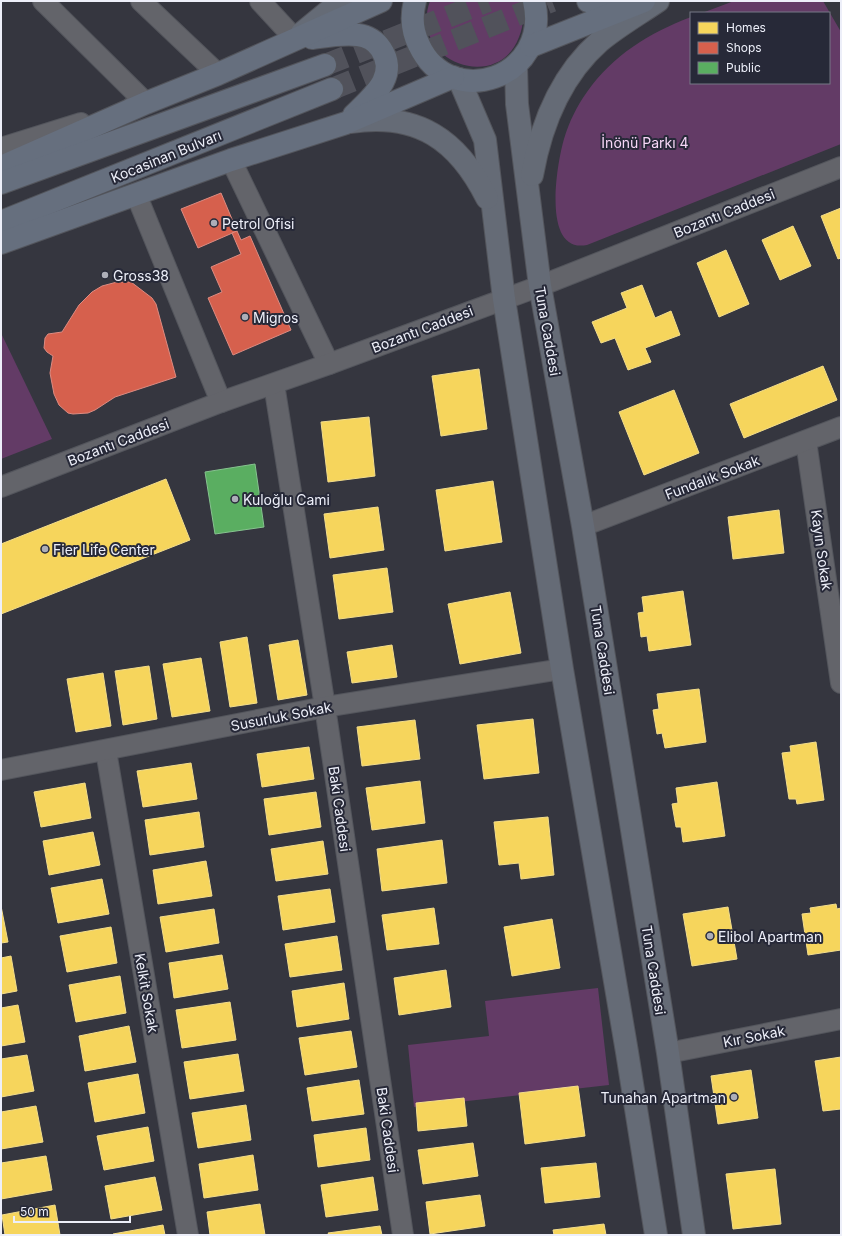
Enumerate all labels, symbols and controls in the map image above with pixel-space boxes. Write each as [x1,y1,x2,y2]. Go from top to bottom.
legend [690,12,830,84]
text: Homes [726,20,766,35]
text: Shops [726,40,762,55]
text: Public [726,60,761,75]
street label: Kocasinan Bulvarı [108,126,224,186]
park label: İnönü Parkı 4 [601,134,689,151]
street label: Bozantı Caddesi [671,185,777,241]
place label: Petrol Ofisi [222,215,294,232]
marker: Petrol Ofisi [209,218,219,228]
place label: Gross38 [113,267,169,284]
marker: Gross38 [100,270,110,280]
street label: Tuna Caddesi [532,285,564,377]
street label: Bozantı Caddesi [369,302,475,356]
place label: Migros [253,309,298,326]
marker: Migros [240,312,250,322]
street label: Bozantı Caddesi [65,415,171,469]
street label: Fundalık Sokak [662,451,762,503]
place label: Kuloğlu Cami [243,491,330,508]
marker: Kuloğlu Cami [230,494,240,504]
street label: Kayın Sokak [808,509,836,592]
place label: Fier Life Center [53,541,155,558]
marker: Fier Life Center [40,544,50,554]
street label: Tuna Caddesi [588,604,618,696]
street label: Susurluk Sokak [229,698,333,734]
street label: Baki Caddesi [326,765,354,853]
street label: Tuna Caddesi [639,924,669,1016]
place label: Elibol Apartman [718,928,822,945]
marker: Elibol Apartman [705,931,715,941]
street label: Kelkit Sokak [132,952,162,1034]
street label: Kır Sokak [722,1022,787,1050]
street label: Baki Caddesi [374,1086,402,1174]
place label: Tunahan Apartman [601,1089,726,1106]
marker: Tunahan Apartman [729,1092,739,1102]
scale bar [14,1198,130,1224]
text: 50 m [20,1204,49,1219]

